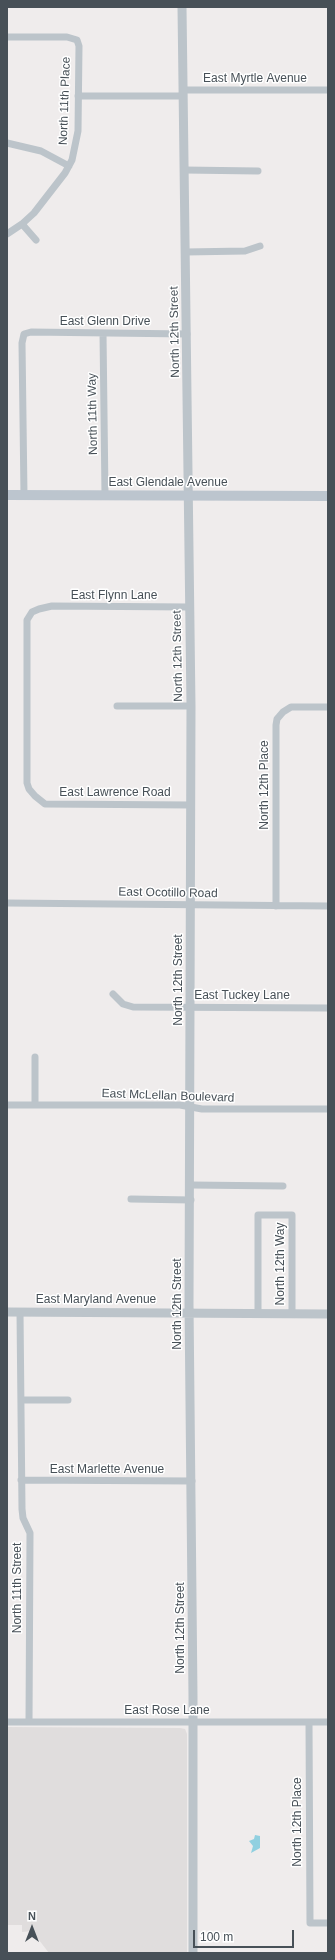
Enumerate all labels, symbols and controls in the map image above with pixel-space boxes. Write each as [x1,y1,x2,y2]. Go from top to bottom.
street label: North 11th Place [56,57,74,145]
street label: East Myrtle Avenue [203,72,307,86]
street label: North 12th Street [167,286,183,378]
street label: East Glenn Drive [60,315,150,329]
street label: North 11th Way [85,373,101,455]
street label: East Glendale Avenue [108,476,228,490]
street label: East Flynn Lane [71,589,157,603]
street label: North 12th Street [170,610,186,702]
street label: North 12th Place [258,740,272,830]
street label: East Lawrence Road [59,786,171,800]
street label: East Ocotillo Road [118,885,218,901]
street label: North 12th Street [172,934,186,1026]
street label: East Tuckey Lane [194,989,290,1003]
street label: East McLellan Boulevard [101,1086,235,1106]
street label: North 12th Way [274,1223,288,1305]
street label: North 12th Street [171,1258,185,1350]
street label: East Maryland Avenue [36,1293,156,1307]
street label: East Marlette Avenue [50,1463,164,1477]
street label: North 11th Street [11,1543,25,1633]
street label: North 12th Street [174,1582,188,1674]
street label: East Rose Lane [124,1704,210,1718]
street label: North 12th Place [291,1777,305,1867]
north arrow [12,1908,52,1948]
text: N [28,1910,36,1922]
scale bar [195,1922,296,1948]
text: 100 m [200,1930,233,1944]

